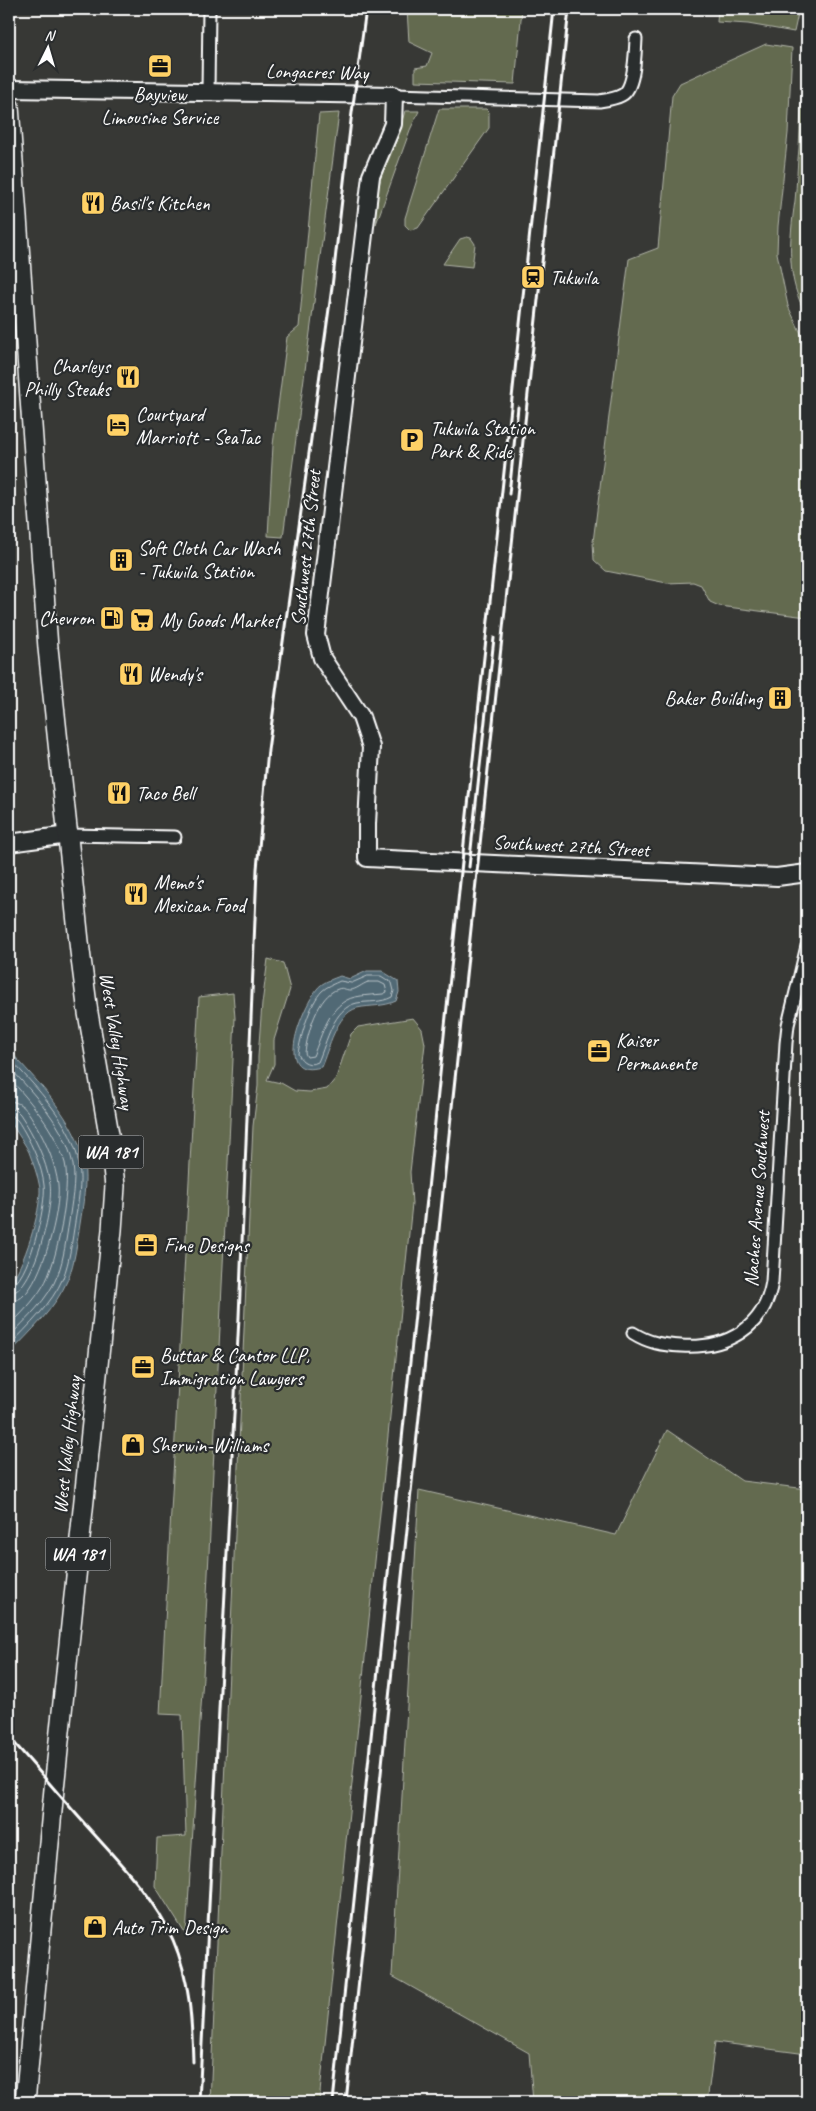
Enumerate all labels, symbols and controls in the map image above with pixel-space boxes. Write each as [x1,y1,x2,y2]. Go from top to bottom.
north arrow [22,22,72,72]
text: N [44,27,56,45]
office icon: Bayview Limousine Service [147,53,173,79]
street label: Longacres Way [266,59,371,85]
place label: Bayview Limousine Service [102,82,220,130]
restaurant icon: Basil's Kitchen [80,190,106,216]
place label: Basil's Kitchen [110,191,211,216]
station icon: Tukwila [520,264,546,290]
place label: Tukwila [550,265,600,290]
place label: Charleys Philly Steaks [24,354,112,402]
restaurant icon: Charleys Philly Steaks [115,364,141,390]
place label: Courtyard Marriott - SeaTac [136,402,261,450]
hotel icon: Courtyard Marriott - SeaTac [105,412,131,438]
place label: Tukwila Station Park & Ride [430,416,536,464]
parking icon: Tukwila Station Park & Ride [399,427,425,453]
street label: Southwest 27th Street [285,467,327,627]
place label: Soft Cloth Car Wash - Tukwila Station [138,536,282,584]
building icon: Soft Cloth Car Wash - Tukwila Station [108,547,134,573]
fuel station icon: Chevron [99,605,125,631]
place label: Chevron [39,606,95,631]
supermarket icon: My Goods Market [129,607,155,633]
place label: My Goods Market [160,608,283,633]
restaurant icon: Wendy's [118,661,144,687]
place label: Wendy's [148,662,204,687]
building icon: Baker Building [767,685,793,711]
place label: Baker Building [665,686,764,711]
restaurant icon: Taco Bell [106,780,132,806]
place label: Taco Bell [136,781,198,806]
street label: Southwest 27th Street [492,829,652,863]
place label: Memo's Mexican Food [154,870,248,918]
restaurant icon: Memo's Mexican Food [123,881,149,907]
street label: West Valley Highway [94,971,140,1113]
place label: Kaiser Permanente [616,1028,698,1076]
office icon: Kaiser Permanente [586,1038,612,1064]
street label: Naches Avenue Southwest [738,1108,776,1288]
road number: WA 181 [78,1136,144,1168]
office icon: Fine Designs [133,1232,159,1258]
place label: Fine Designs [164,1233,251,1258]
place label: Buttar & Cantor LLP, Immigration Lawyers [160,1343,310,1391]
office icon: Buttar & Cantor LLP, Immigration Lawyers [130,1354,156,1380]
street label: West Valley Highway [47,1373,87,1515]
shop icon: Sherwin-Williams [120,1432,146,1458]
place label: Sherwin-Williams [150,1433,270,1458]
road number: WA 181 [46,1538,110,1570]
shop icon: Auto Trim Design [82,1914,108,1940]
place label: Auto Trim Design [112,1915,229,1940]

